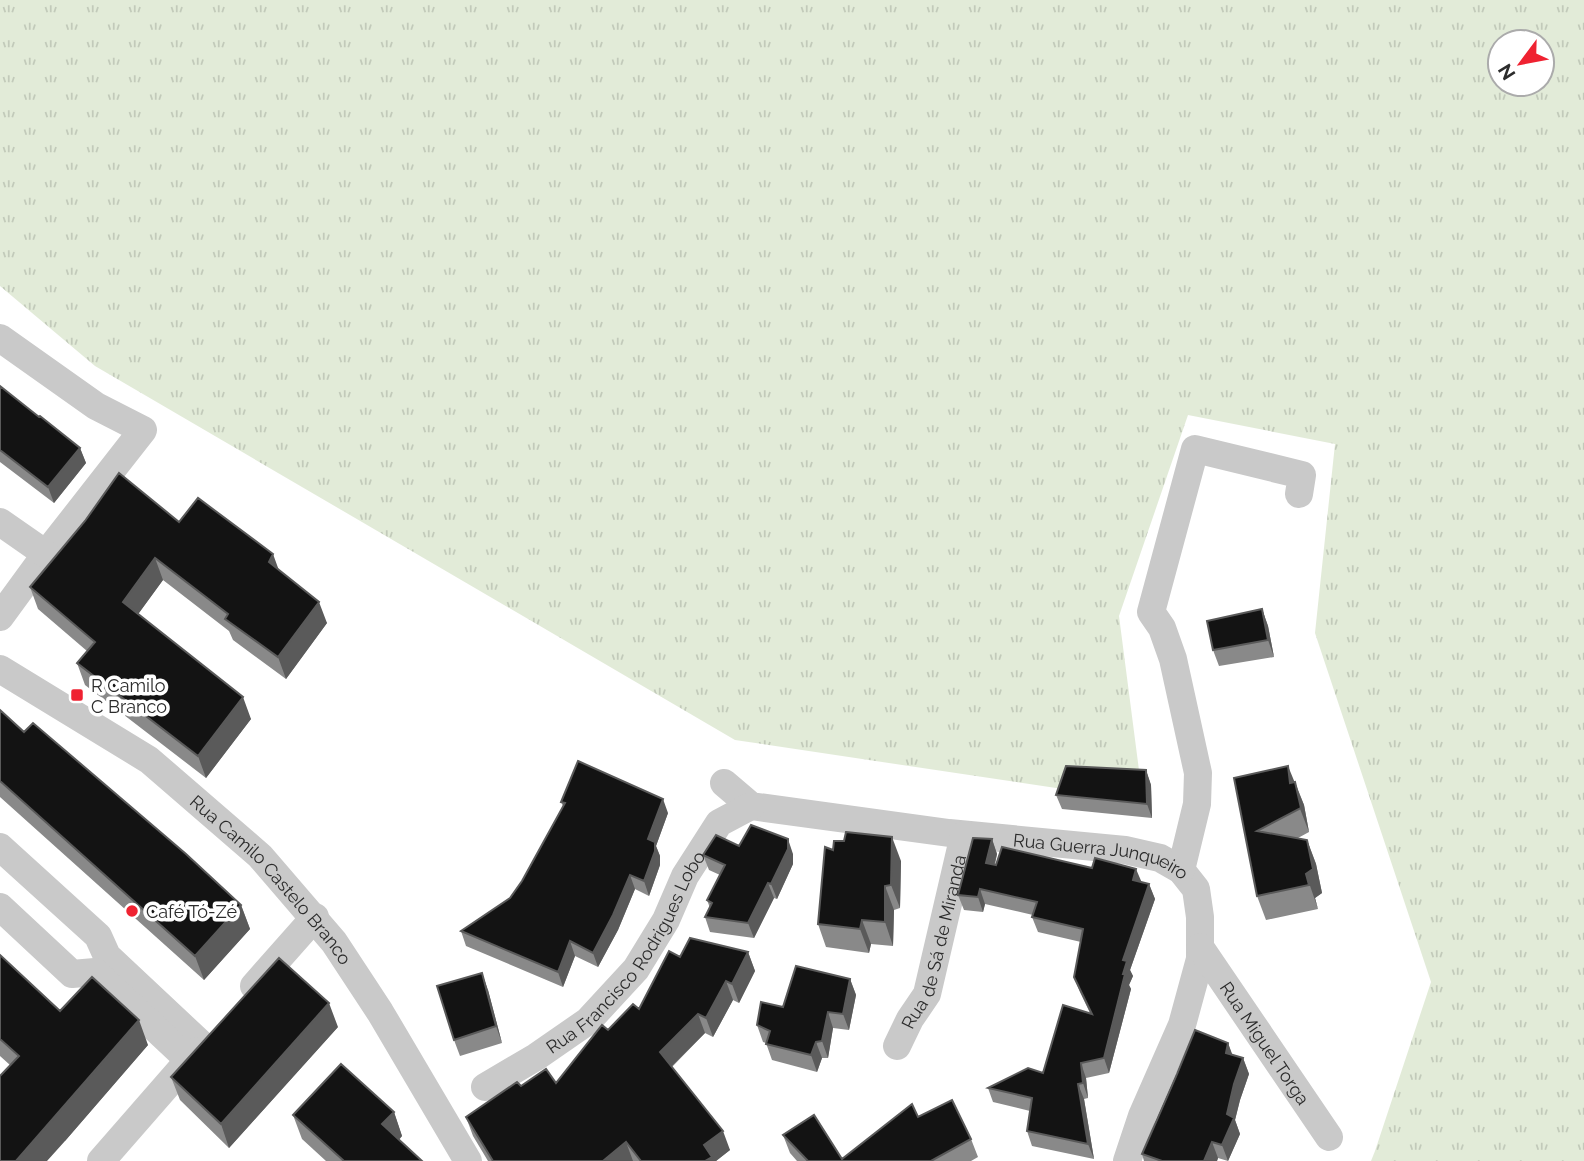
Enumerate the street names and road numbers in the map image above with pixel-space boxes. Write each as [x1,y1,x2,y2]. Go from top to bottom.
street label: Rua Camilo Castelo Branco [186,790,356,968]
street label: Rua Guerra Junqueiro [1012,829,1194,883]
street label: Rua Francisco Rodrigues Lobo [542,847,709,1058]
street label: Rua de Sá de Miranda [897,852,970,1032]
street label: Rua Miguel Torga [1216,978,1314,1108]

